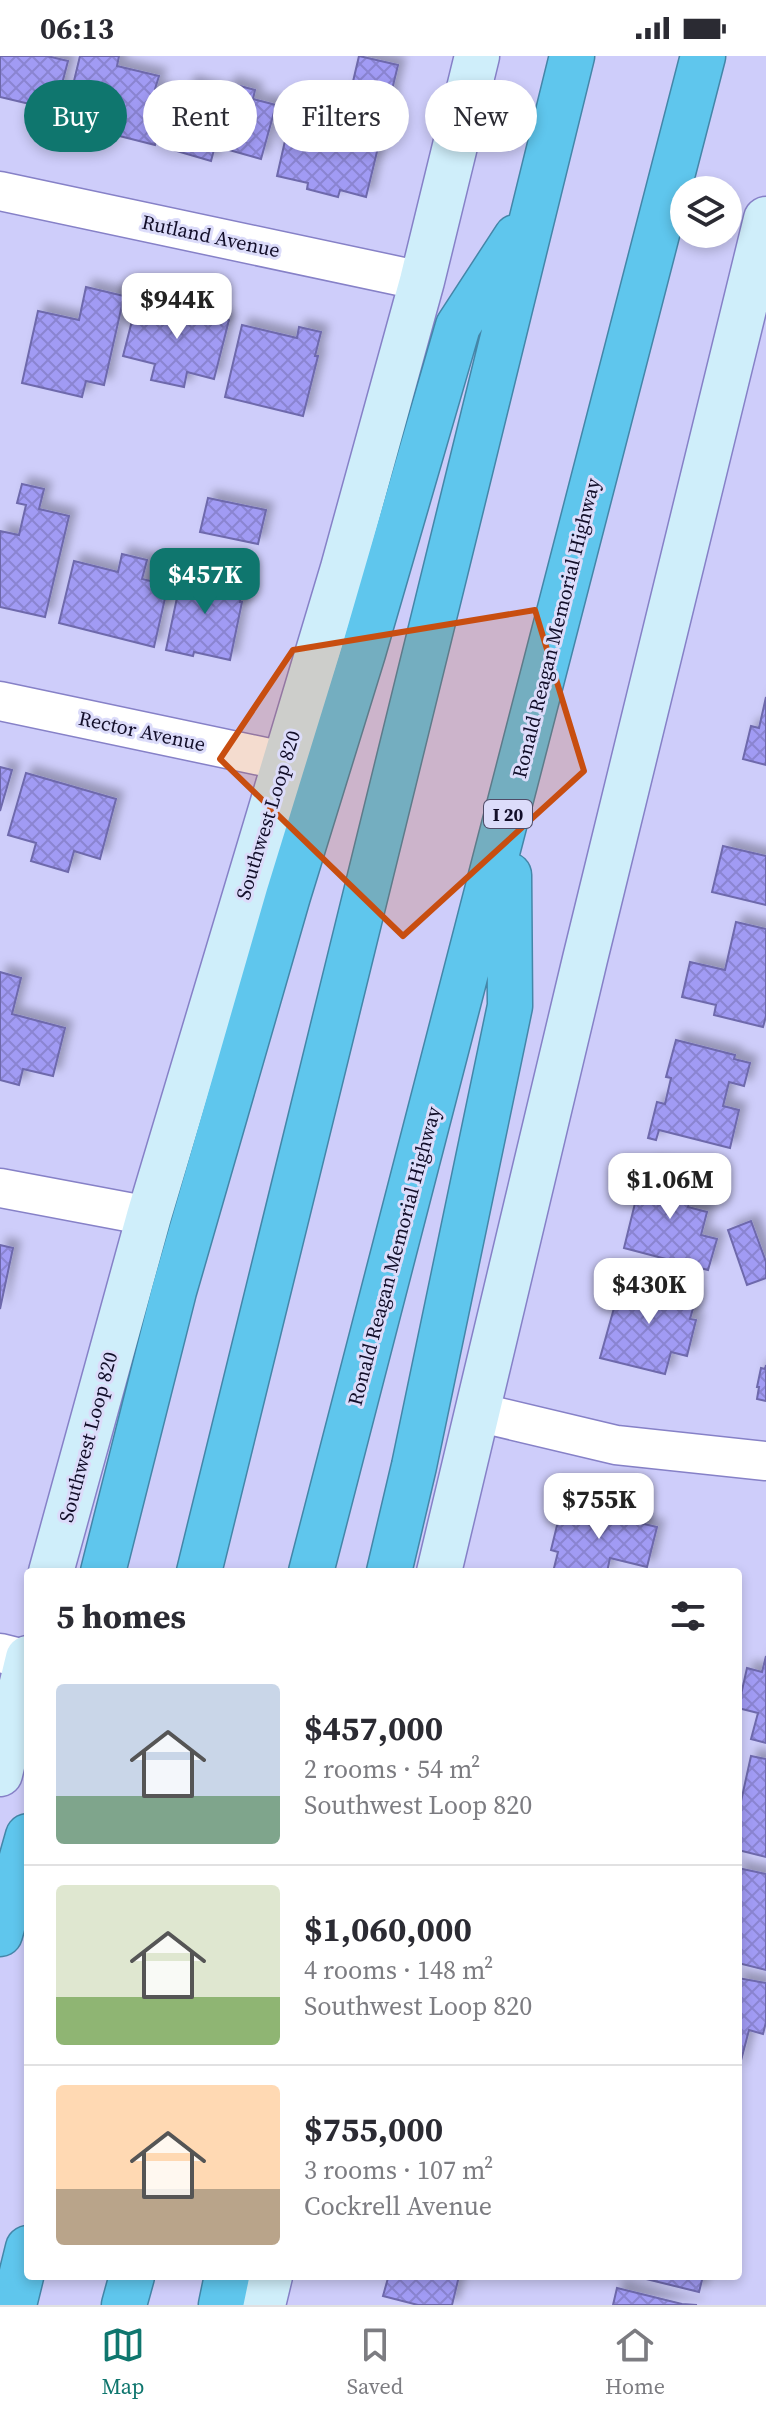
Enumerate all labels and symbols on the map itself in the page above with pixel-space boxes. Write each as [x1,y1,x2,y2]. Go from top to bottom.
street label: Rutland Avenue [139,208,283,264]
pin: $944K [121,273,233,341]
street label: Ronald Reagan Memorial Highway [505,474,607,781]
pin: $457K [149,548,261,616]
street label: Rector Avenue [76,704,208,758]
street label: Southwest Loop 820 [229,727,307,903]
road number: I 20 [484,800,532,828]
street label: Ronald Reagan Memorial Highway [341,1103,448,1408]
pin: $1.06M [605,1153,735,1221]
pin: $430K [593,1258,705,1326]
street label: Southwest Loop 820 [52,1349,124,1525]
pin: $755K [543,1473,655,1541]

